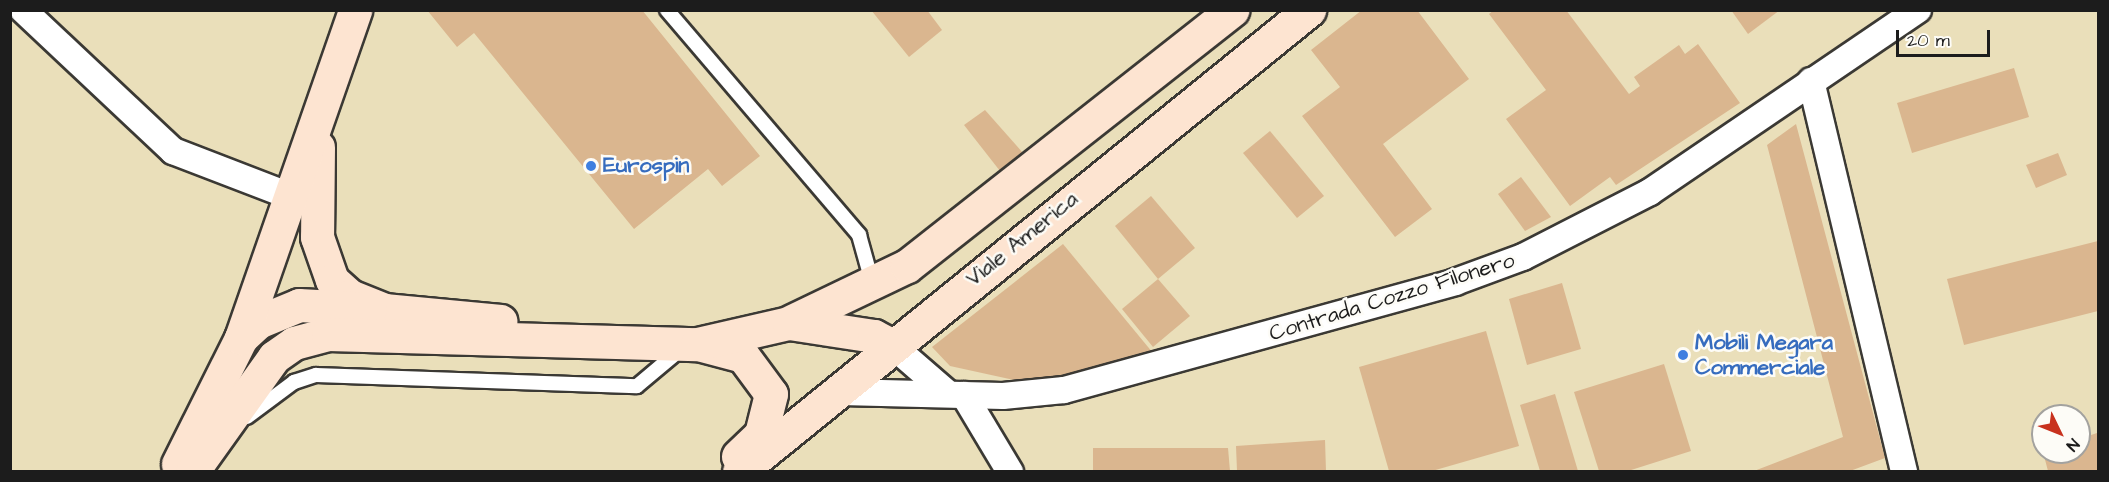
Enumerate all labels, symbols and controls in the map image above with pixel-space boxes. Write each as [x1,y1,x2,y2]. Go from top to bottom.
scale bar [1899,18,1994,56]
text: 20 m [1907,28,1950,53]
place label: Eurospin [603,153,689,179]
marker: Eurospin [584,159,598,173]
street label: Viale America [961,186,1083,292]
street label: Contrada Cozzo Filonero [1266,247,1518,347]
place label: Mobili Megara Commerciale [1695,329,1833,380]
marker: Mobili Megara Commerciale [1676,348,1690,362]
north arrow [2031,404,2091,464]
text: N [2061,434,2084,456]

